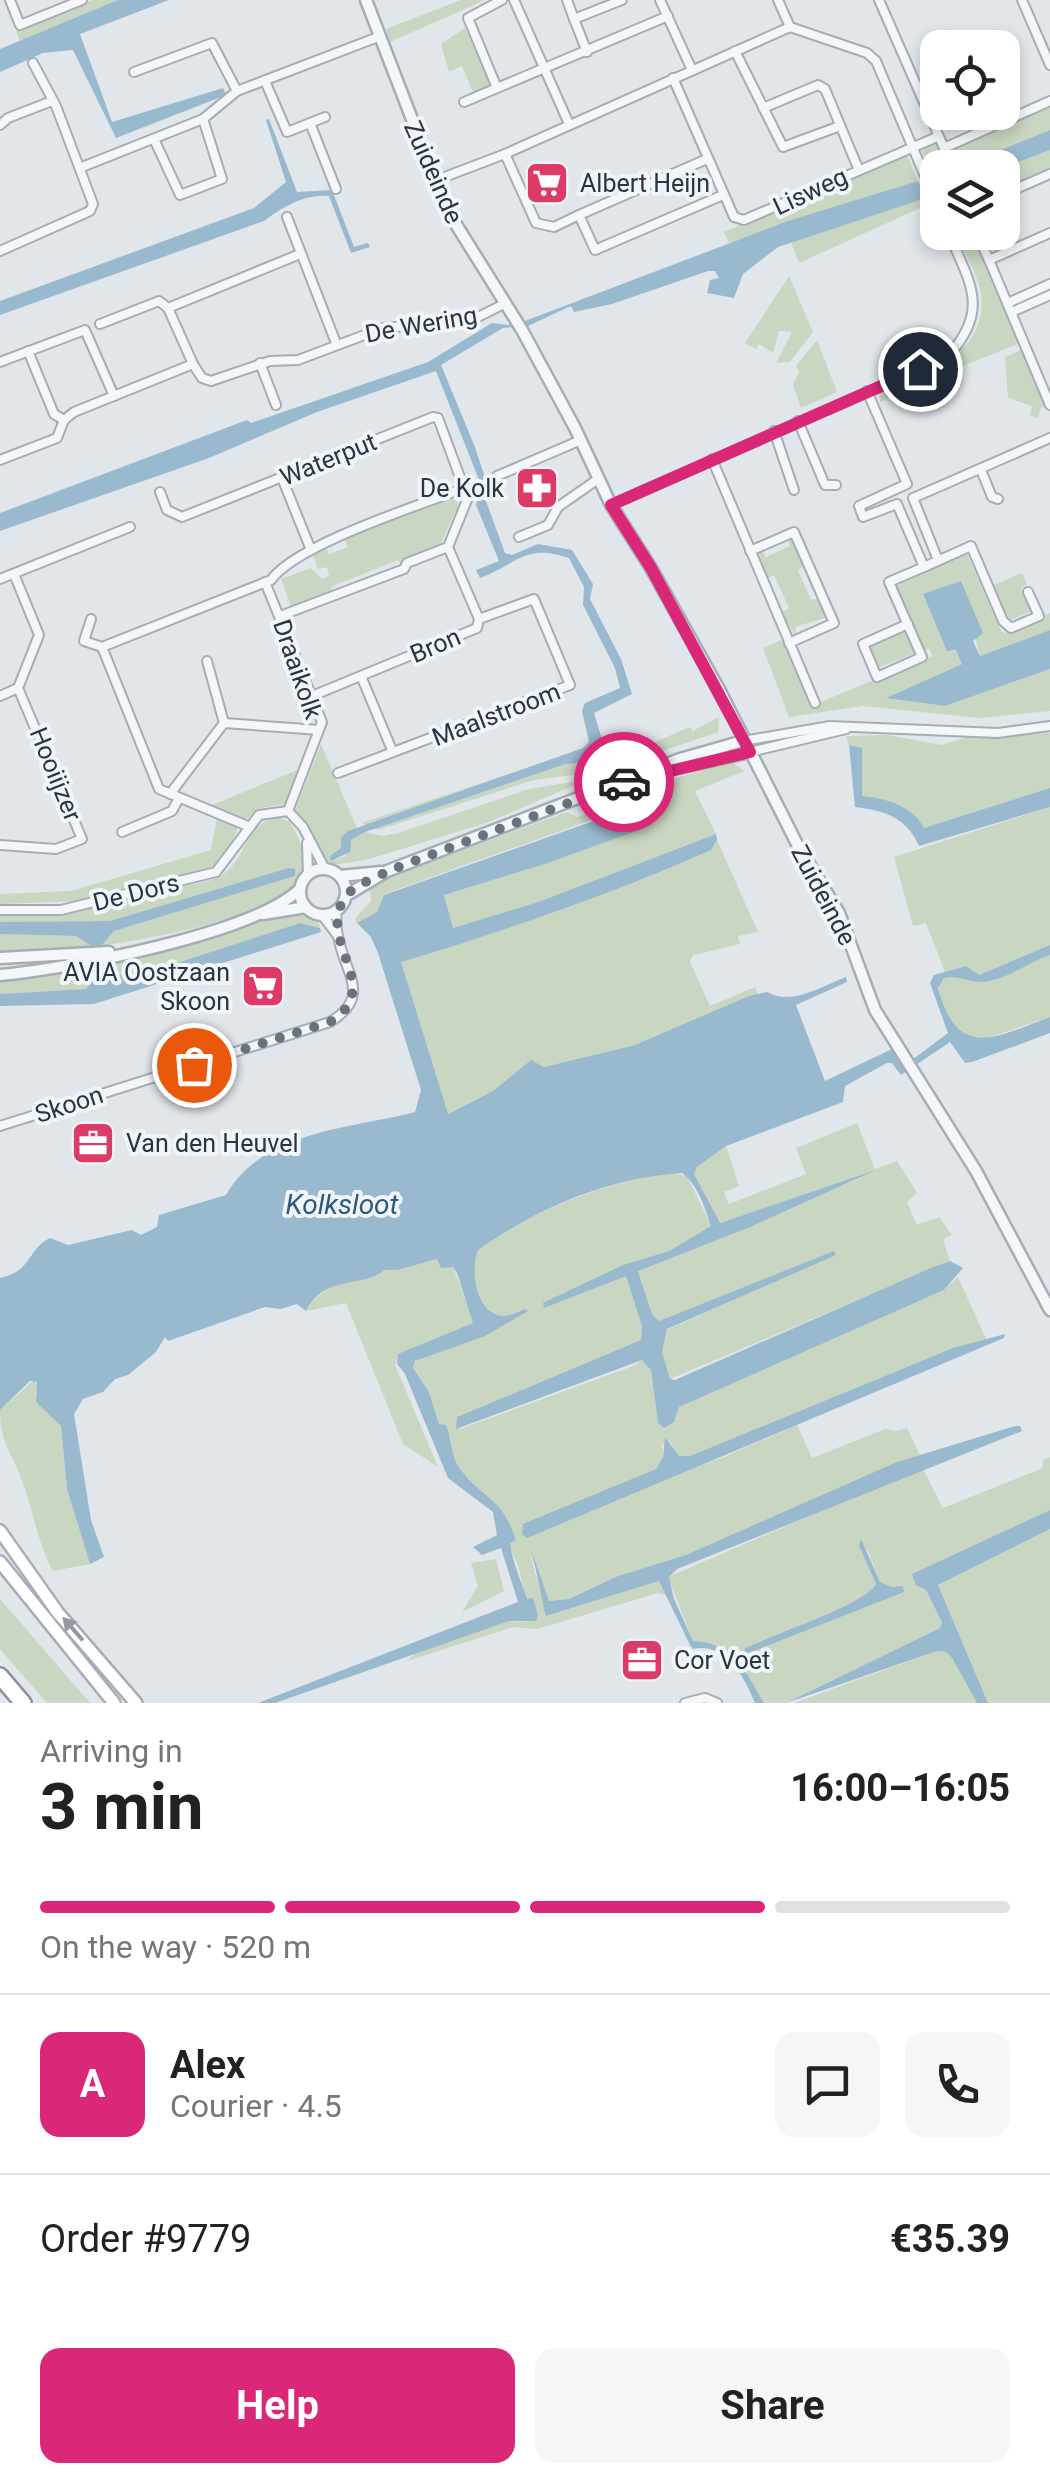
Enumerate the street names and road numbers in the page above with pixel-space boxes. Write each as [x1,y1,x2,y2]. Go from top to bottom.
street label: Zuideinde [398,116,469,228]
street label: Lisweg [768,162,852,221]
street label: De Wering [363,300,479,349]
street label: Waterput [276,427,381,492]
street label: Draaikolk [267,616,328,723]
street label: Bron [406,622,465,669]
street label: Maalstroom [428,677,564,752]
street label: Hooiijzer [24,723,88,826]
street label: Zuideinde [785,840,862,950]
street label: De Dors [90,868,182,917]
street label: Skoon [31,1080,107,1129]

